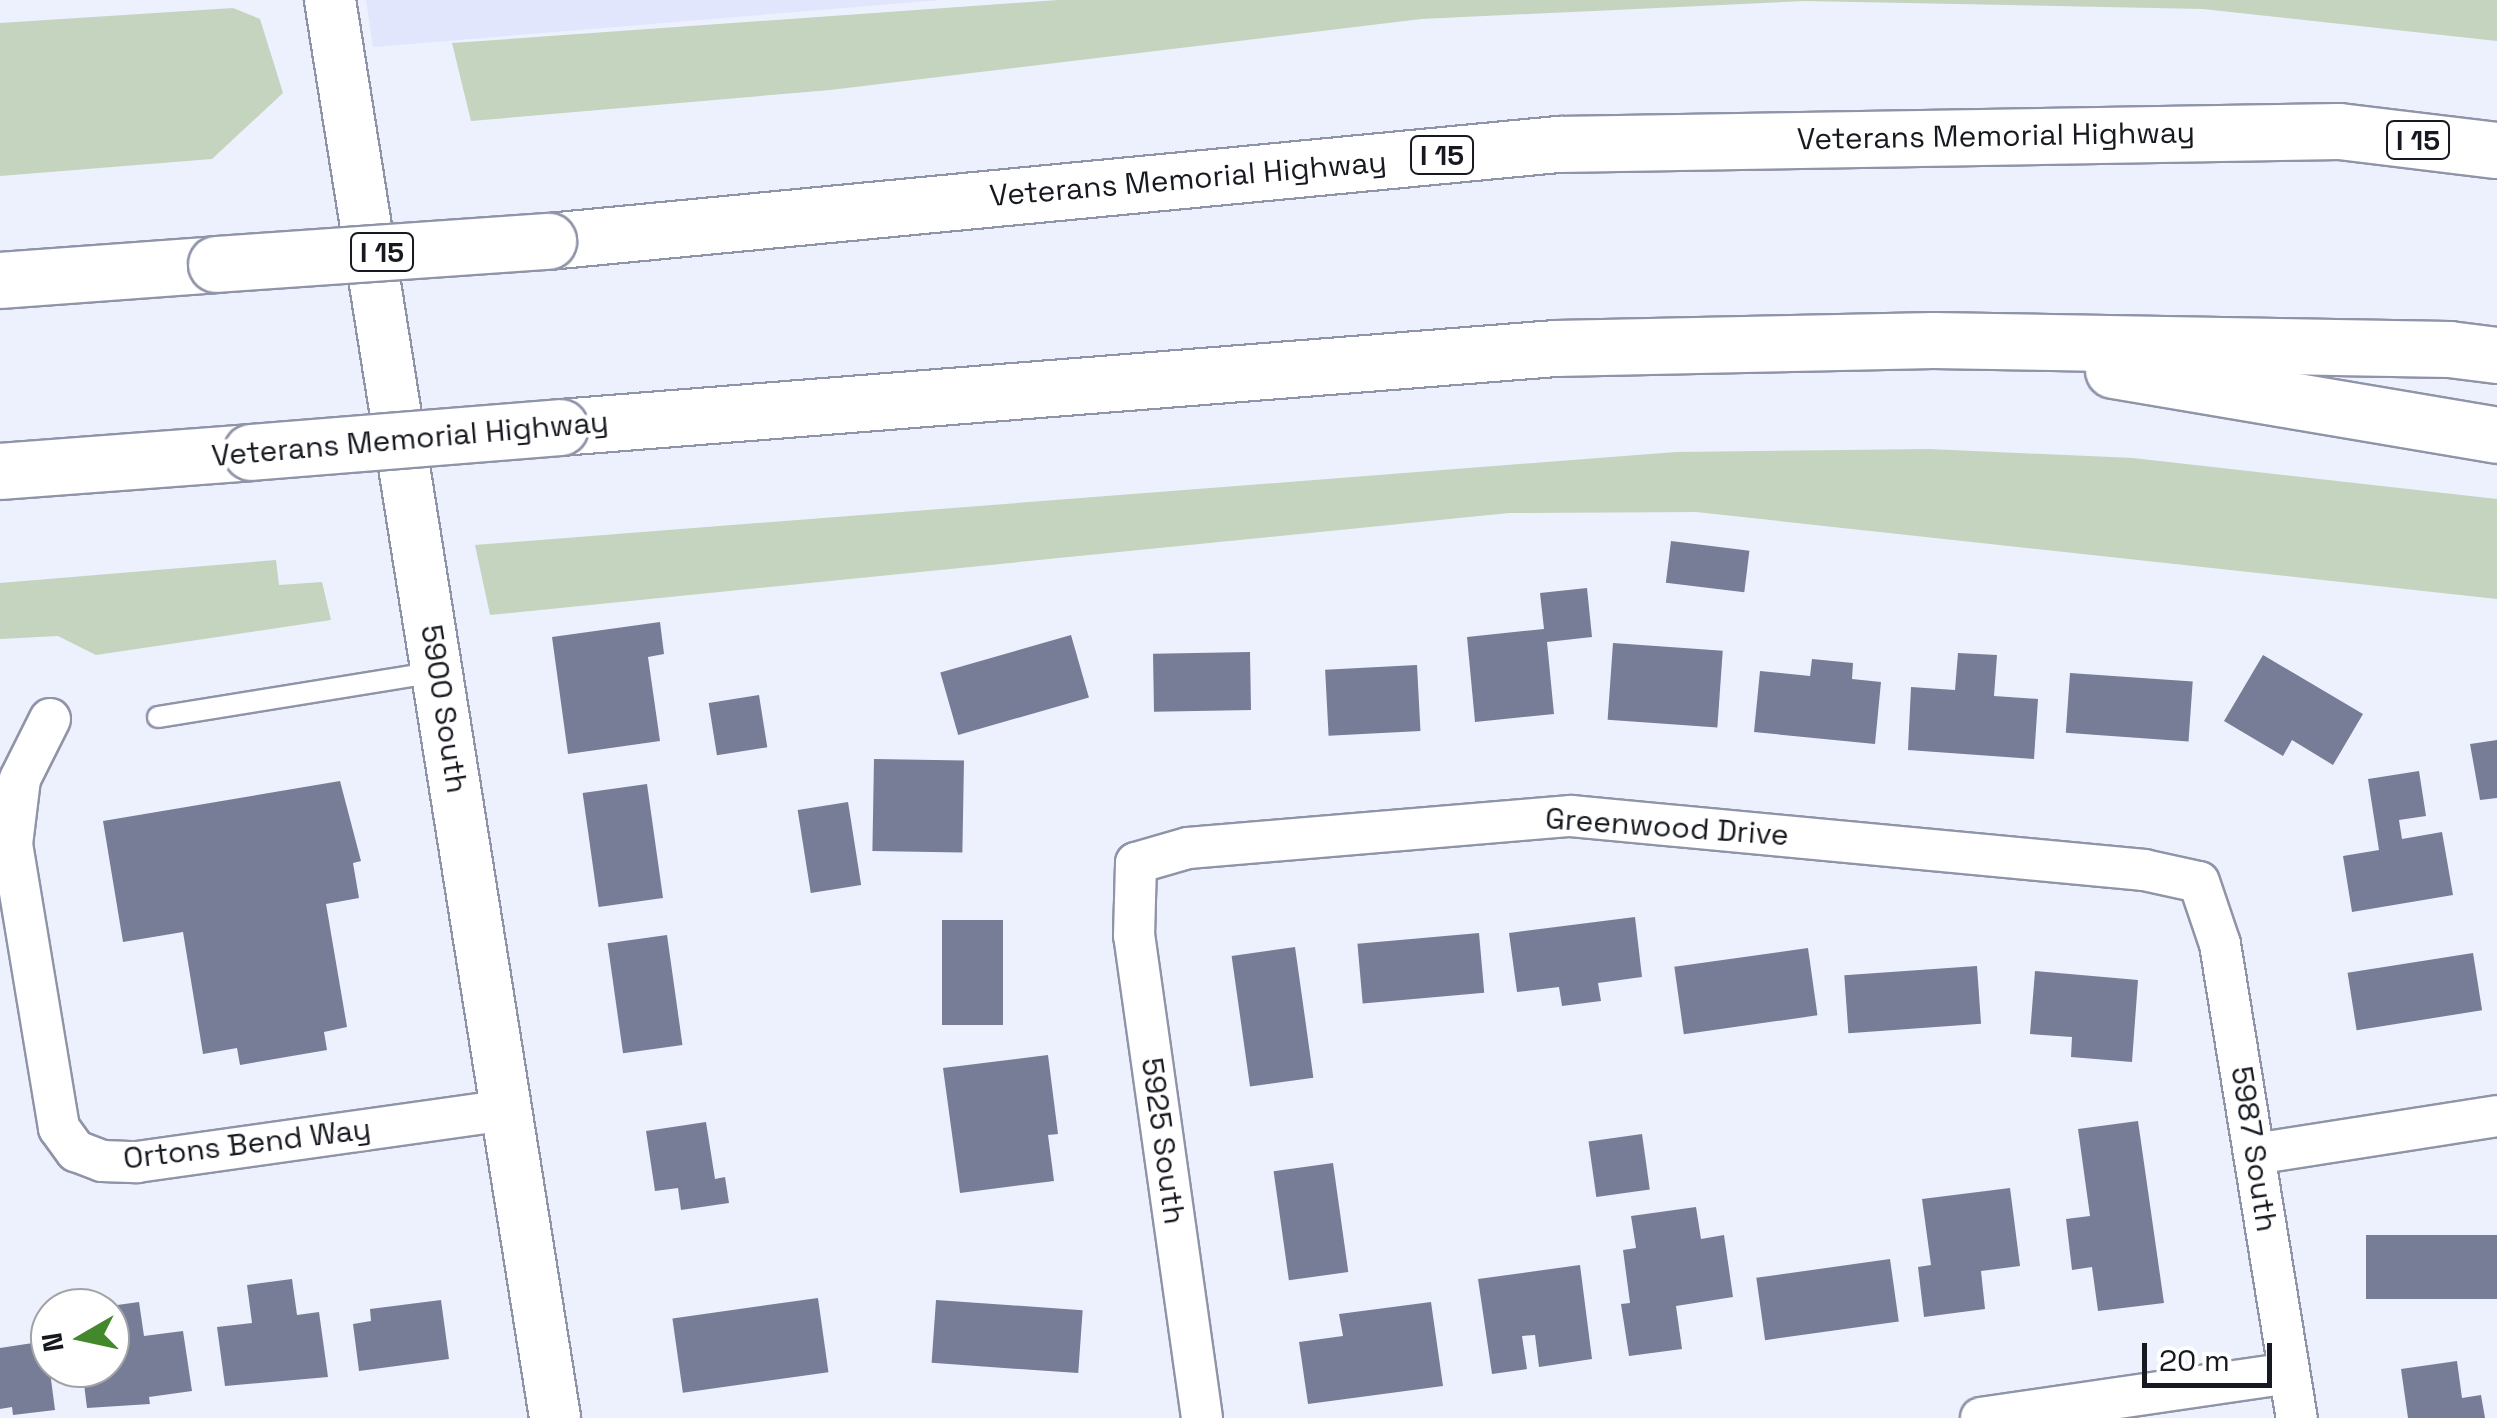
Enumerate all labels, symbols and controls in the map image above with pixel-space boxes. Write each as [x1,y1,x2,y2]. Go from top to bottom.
street label: Veterans Memorial Highway [1797,115,2195,157]
road number: I 15 [2386,117,2450,163]
road number: I 15 [1410,132,1474,178]
street label: Veterans Memorial Highway [988,144,1388,214]
road number: I 15 [350,229,414,275]
street label: Veterans Memorial Highway [210,404,610,474]
street label: 5900 South [413,622,475,796]
street label: Greenwood Drive [1544,801,1790,853]
street label: 5925 South [1134,1056,1192,1226]
street label: 5987 South [2223,1064,2285,1234]
street label: Ortons Bend Way [121,1111,373,1177]
north arrow [30,1288,130,1388]
scale bar [2147,1323,2277,1385]
text: N [33,1330,72,1354]
text: 20 m [2159,1341,2230,1380]

